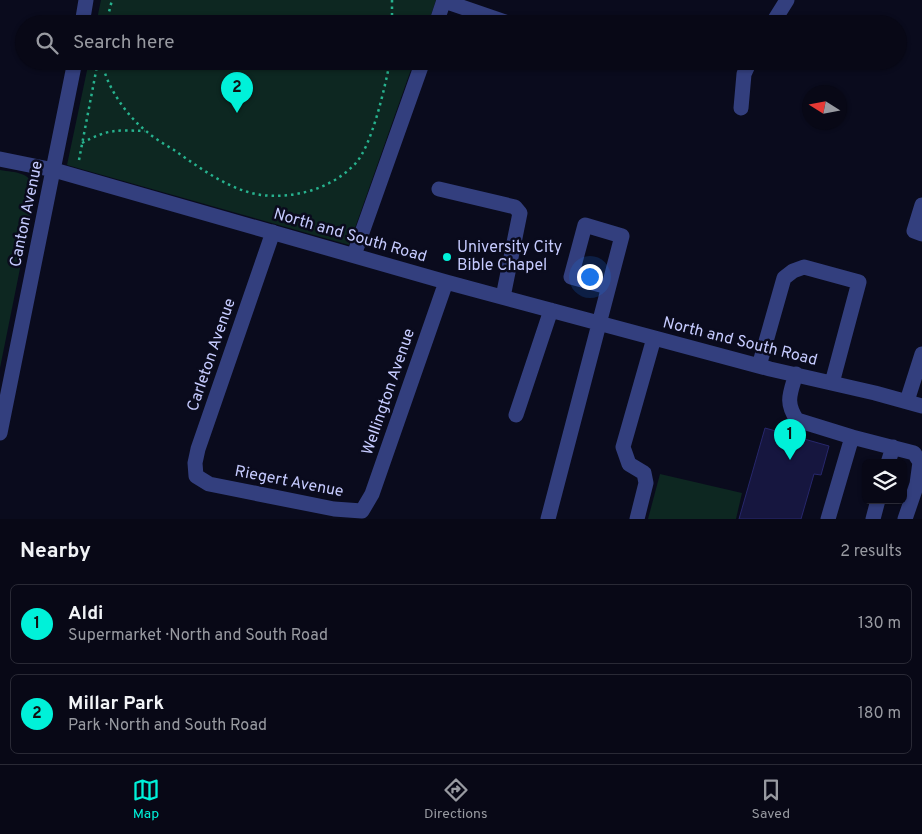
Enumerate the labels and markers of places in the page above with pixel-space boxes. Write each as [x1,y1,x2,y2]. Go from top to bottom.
pin: 2 [221,72,253,113]
place label: University City Bible Chapel [457,238,562,276]
marker: University City Bible Chapel [441,251,453,263]
pin: 1 [774,419,806,460]

